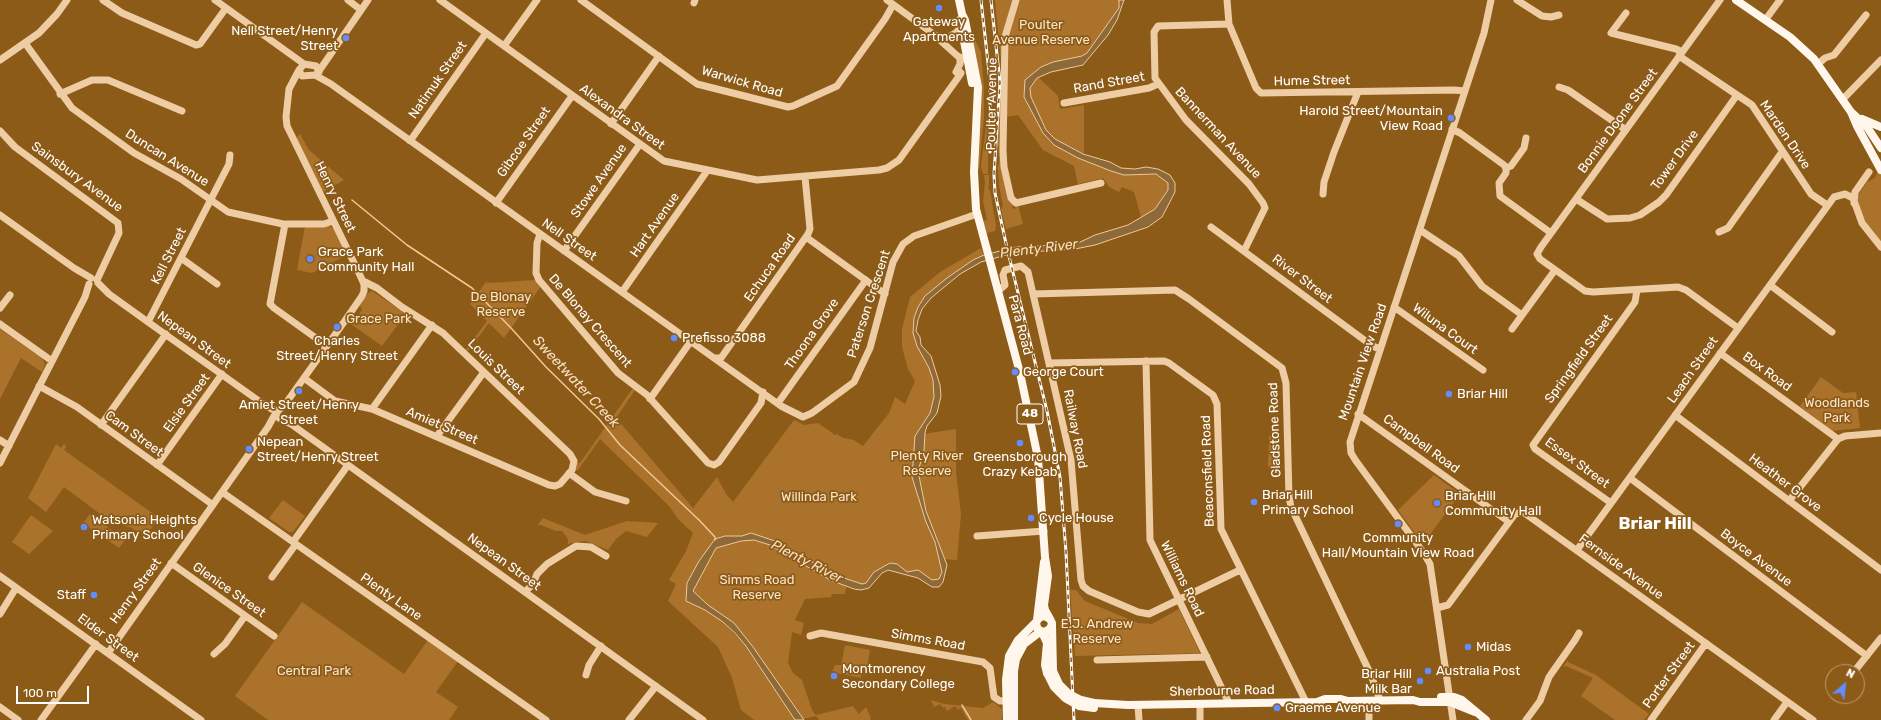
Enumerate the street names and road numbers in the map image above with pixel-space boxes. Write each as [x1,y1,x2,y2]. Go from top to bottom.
street label: Natimuk Street [405,38,471,122]
street label: Poulter Avenue [983,58,1001,150]
street label: Warwick Road [700,63,784,101]
street label: Bonnie Doone Street [1575,66,1661,176]
street label: Rand Street [1072,69,1146,97]
street label: Hume Street [1274,73,1350,89]
street label: Alexandra Street [576,81,668,153]
street label: Bannerman Avenue [1172,84,1264,182]
street label: Marden Drive [1756,98,1814,172]
street label: Gibcoe Street [494,104,554,180]
street label: Duncan Avenue [122,126,212,190]
street label: Tower Drive [1648,127,1702,193]
street label: Sainsbury Avenue [28,139,126,215]
street label: Stowe Avenue [568,141,630,221]
street label: Henry Street [311,159,359,235]
street label: Hart Avenue [627,190,683,260]
street label: Nell Street [539,215,599,265]
street label: Kell Street [148,225,190,287]
street label: Echuca Road [741,231,799,305]
street label: Paterson Crescent [844,248,894,360]
street label: River Street [1269,251,1335,307]
street label: De Blonay Crescent [545,271,635,371]
street label: Para Road [1005,293,1035,357]
street label: Thoona Grove [782,295,842,373]
street label: Wiluna Court [1409,300,1481,358]
street label: Mountain View Road [1336,301,1390,423]
street label: Nepean Street [154,308,234,372]
street label: Springfield Street [1542,312,1616,406]
street label: Leach Street [1664,334,1722,406]
street label: Louis Street [464,336,528,398]
street label: Box Road [1739,349,1795,395]
street label: Elsie Street [160,371,214,435]
street label: Gladstone Road [1266,382,1284,478]
street label: Railway Road [1060,388,1090,470]
street label: Amiet Street [404,404,480,448]
road number: 48 [1017,404,1043,424]
street label: Cam Street [102,408,166,460]
street label: Campbell Road [1380,411,1462,477]
street label: Beaconsfield Road [1198,415,1218,527]
street label: Essex Street [1542,434,1612,492]
street label: Heather Grove [1745,451,1825,515]
street label: Boyce Avenue [1717,526,1795,590]
street label: Nepean Street [464,530,544,594]
street label: Fernside Avenue [1576,531,1666,603]
street label: Williams Road [1157,539,1207,619]
street label: Henry Street [107,555,165,627]
street label: Glenice Street [189,559,269,621]
street label: Plenty Lane [357,570,425,624]
street label: Elder Street [74,611,142,665]
street label: Simms Road [890,626,966,654]
street label: Porter Street [1640,639,1698,711]
street label: Sherbourne Road [1169,682,1275,700]

